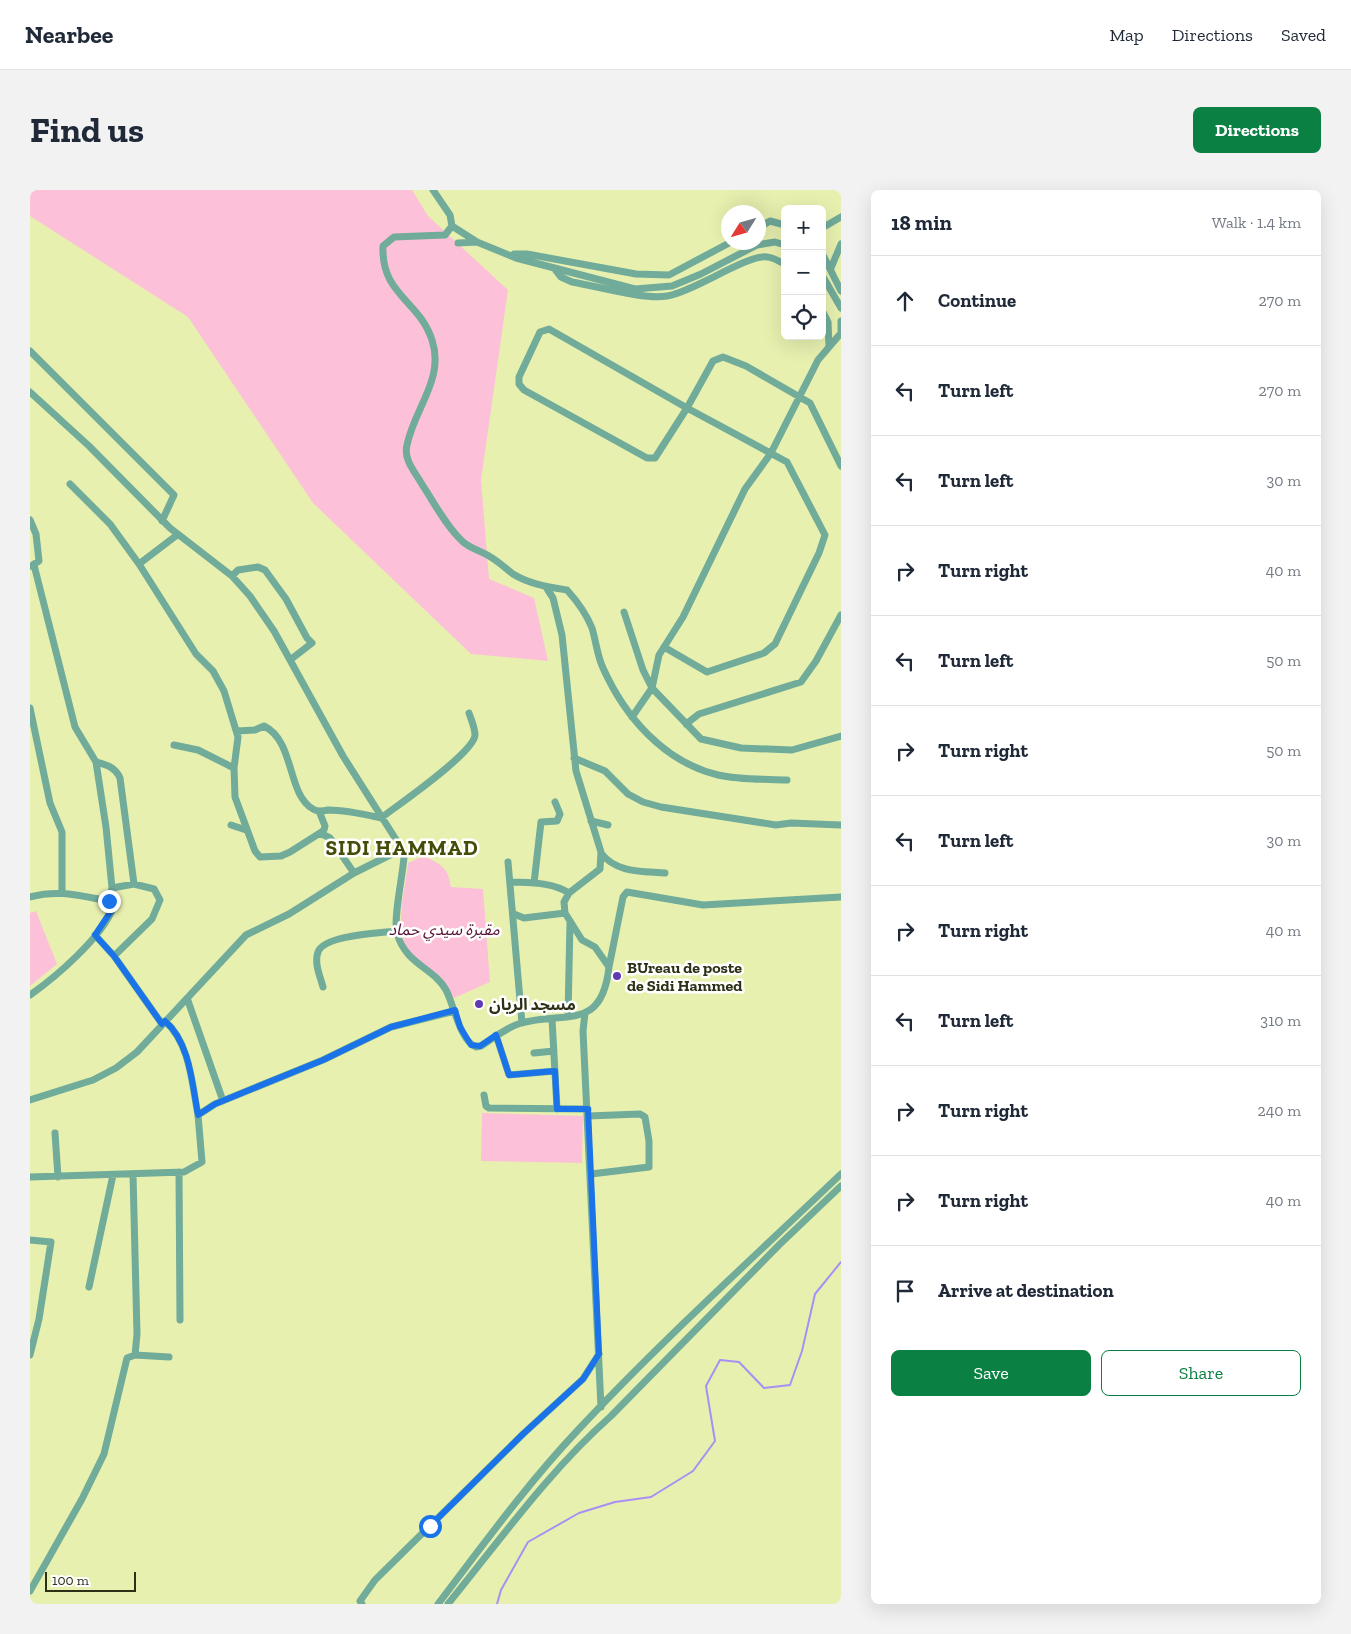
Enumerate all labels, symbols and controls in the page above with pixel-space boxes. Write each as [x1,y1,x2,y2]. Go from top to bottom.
text: Nearbee [25,20,113,49]
text: Map [1109,24,1144,46]
text: Directions [1172,24,1253,46]
text: Saved [1281,24,1326,46]
button: Directions [1193,107,1321,153]
text: Find us [30,109,144,151]
north arrow [721,205,766,250]
map controls [781,205,826,340]
button: + [781,205,826,250]
text: 18 min [891,210,952,235]
text: Walk · 1.4 km [1212,213,1301,232]
button: − [781,250,826,295]
icon: ahead [891,287,919,315]
text: Continue [938,289,1016,312]
text: 270 m [1259,291,1301,310]
button: locate [781,295,826,340]
icon: left [891,377,919,405]
text: Turn left [938,379,1013,402]
text: 270 m [1259,381,1301,400]
icon: left [891,467,919,495]
text: Turn left [938,469,1013,492]
text: 30 m [1267,471,1301,490]
icon: right [891,557,919,585]
text: Turn right [938,559,1028,582]
text: 40 m [1266,561,1301,580]
icon: left [891,647,919,675]
text: Turn left [938,649,1013,672]
text: 50 m [1266,651,1301,670]
icon: right [891,737,919,765]
text: Turn right [938,739,1028,762]
text: 50 m [1266,741,1301,760]
icon: left [891,827,919,855]
text: Turn left [938,829,1013,852]
text: 30 m [1267,831,1301,850]
district label: SIDI HAMMAD [325,835,479,860]
route end [98,890,121,913]
icon: right [891,917,919,945]
text: Turn right [938,919,1028,942]
park label: مقبرة سيدي حماد [388,920,500,942]
text: 40 m [1266,921,1301,940]
place label: BUreau de poste de Sidi Hammed [627,958,742,995]
marker: BUreau de poste de Sidi Hammed [611,970,623,982]
place label: مسجد الريان [489,995,576,1014]
marker: مسجد الريان [473,998,485,1010]
icon: left [891,1007,919,1035]
text: Turn left [938,1009,1013,1032]
text: 310 m [1260,1011,1301,1030]
icon: right [891,1097,919,1125]
text: Turn right [938,1099,1028,1122]
text: 240 m [1257,1101,1301,1120]
icon: right [891,1187,919,1215]
text: Turn right [938,1189,1028,1212]
text: 40 m [1266,1191,1301,1210]
icon: arrive [891,1277,919,1305]
text: Arrive at destination [938,1279,1114,1302]
button: Save [891,1350,1091,1396]
button: Share [1101,1350,1301,1396]
route start [419,1515,442,1538]
scale bar [45,1569,136,1592]
text: 100 m [52,1572,89,1589]

